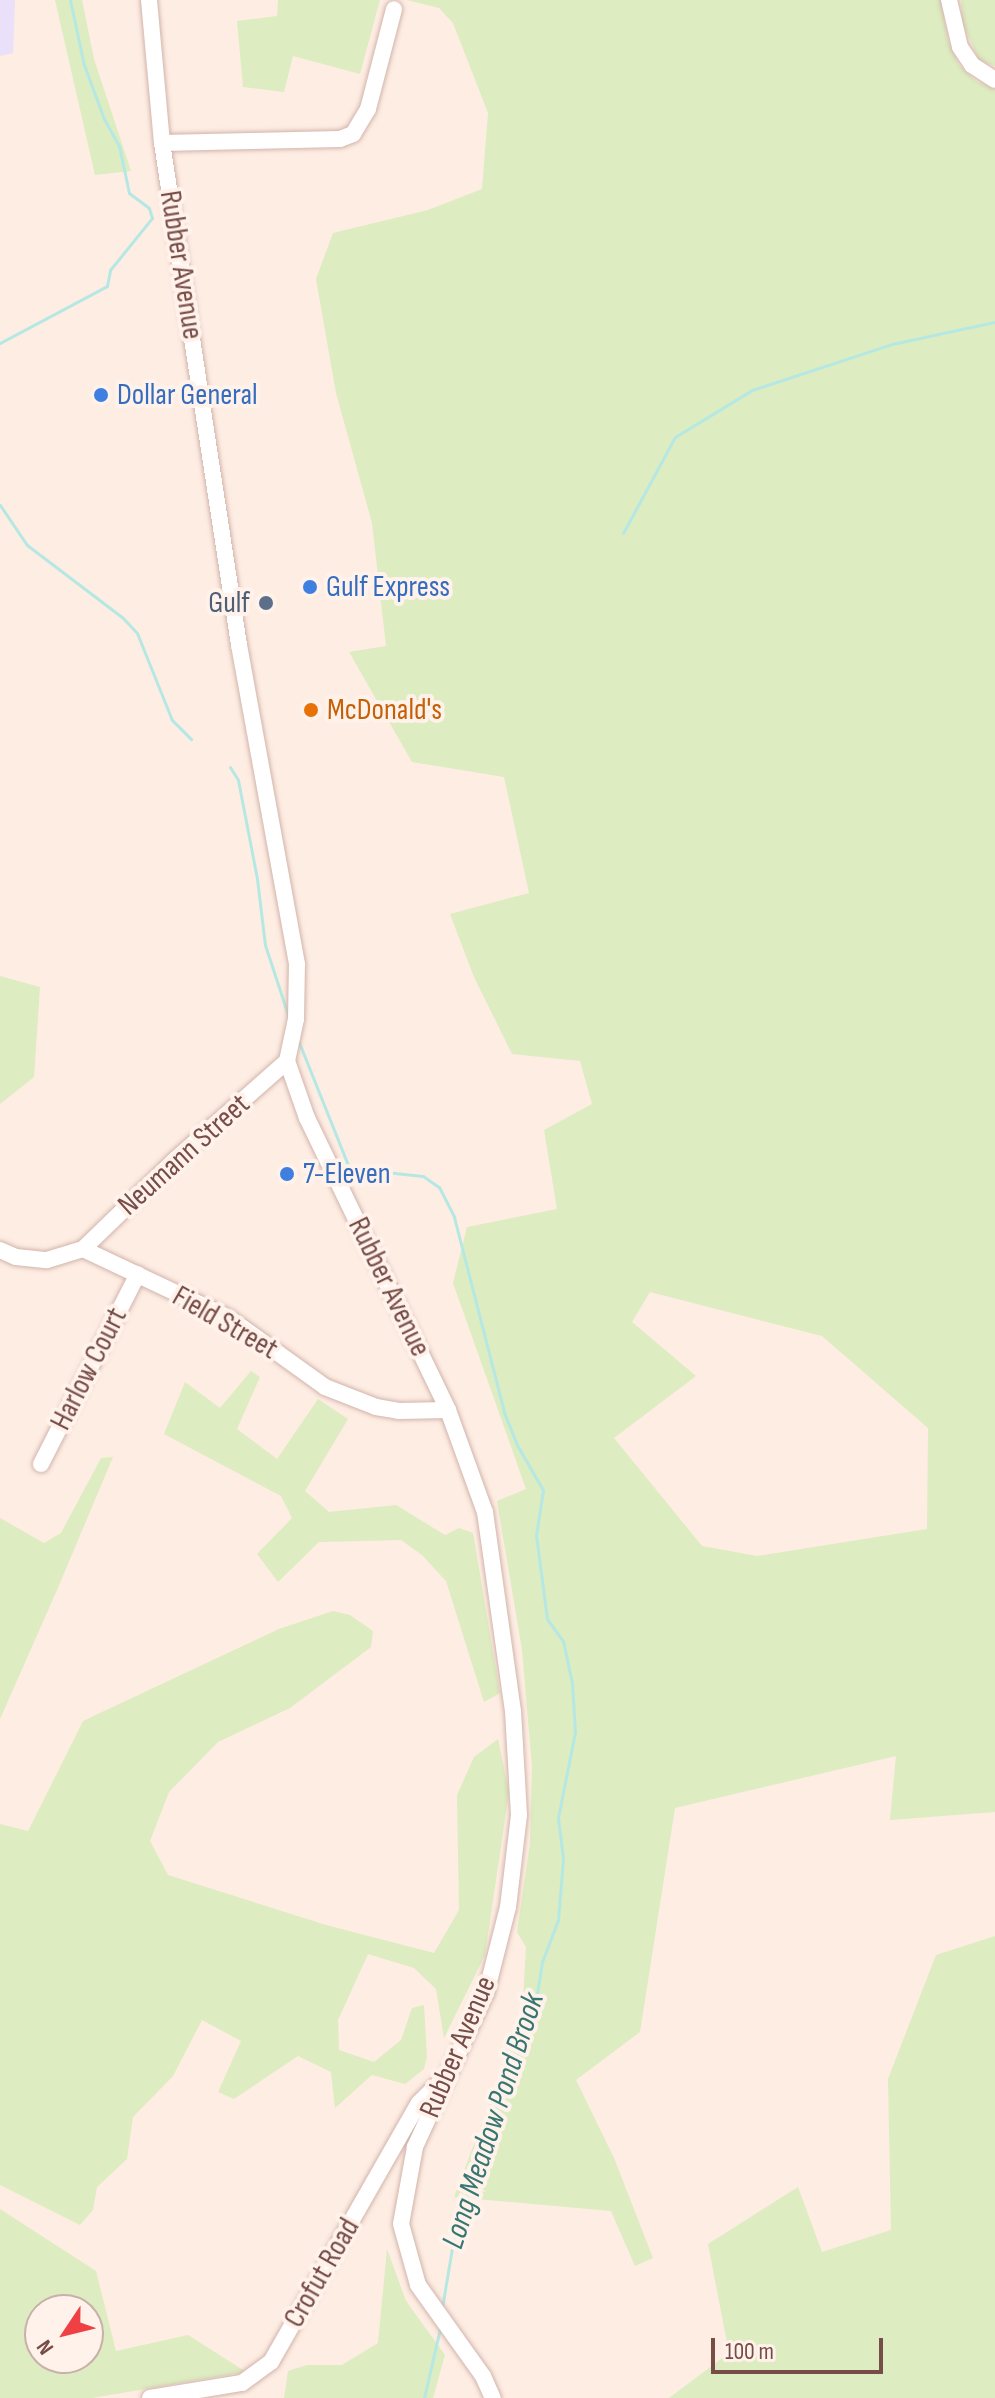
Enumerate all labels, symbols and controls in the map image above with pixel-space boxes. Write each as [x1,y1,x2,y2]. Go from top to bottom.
street label: Rubber Avenue [151,188,211,342]
place label: Dollar General [117,377,258,413]
marker: Dollar General [92,386,110,404]
place label: Gulf Express [326,569,450,605]
marker: Gulf Express [301,578,319,596]
place label: Gulf [208,585,250,621]
marker: Gulf [257,594,275,612]
place label: McDonald's [327,692,442,728]
marker: McDonald's [302,701,320,719]
street label: Neumann Street [111,1087,257,1223]
place label: 7-Eleven [303,1156,391,1192]
marker: 7-Eleven [278,1165,296,1183]
street label: Rubber Avenue [340,1212,438,1362]
street label: Field Street [166,1279,284,1367]
street label: Harlow Court [43,1302,135,1436]
street label: Rubber Avenue [412,1971,504,2123]
water label: Long Meadow Pond Brook [435,1988,553,2254]
street label: Crofut Road [276,2212,368,2334]
north arrow [24,2294,104,2374]
scale bar [715,2322,887,2372]
text: N [31,2334,60,2359]
text: 100 m [725,2337,774,2366]

